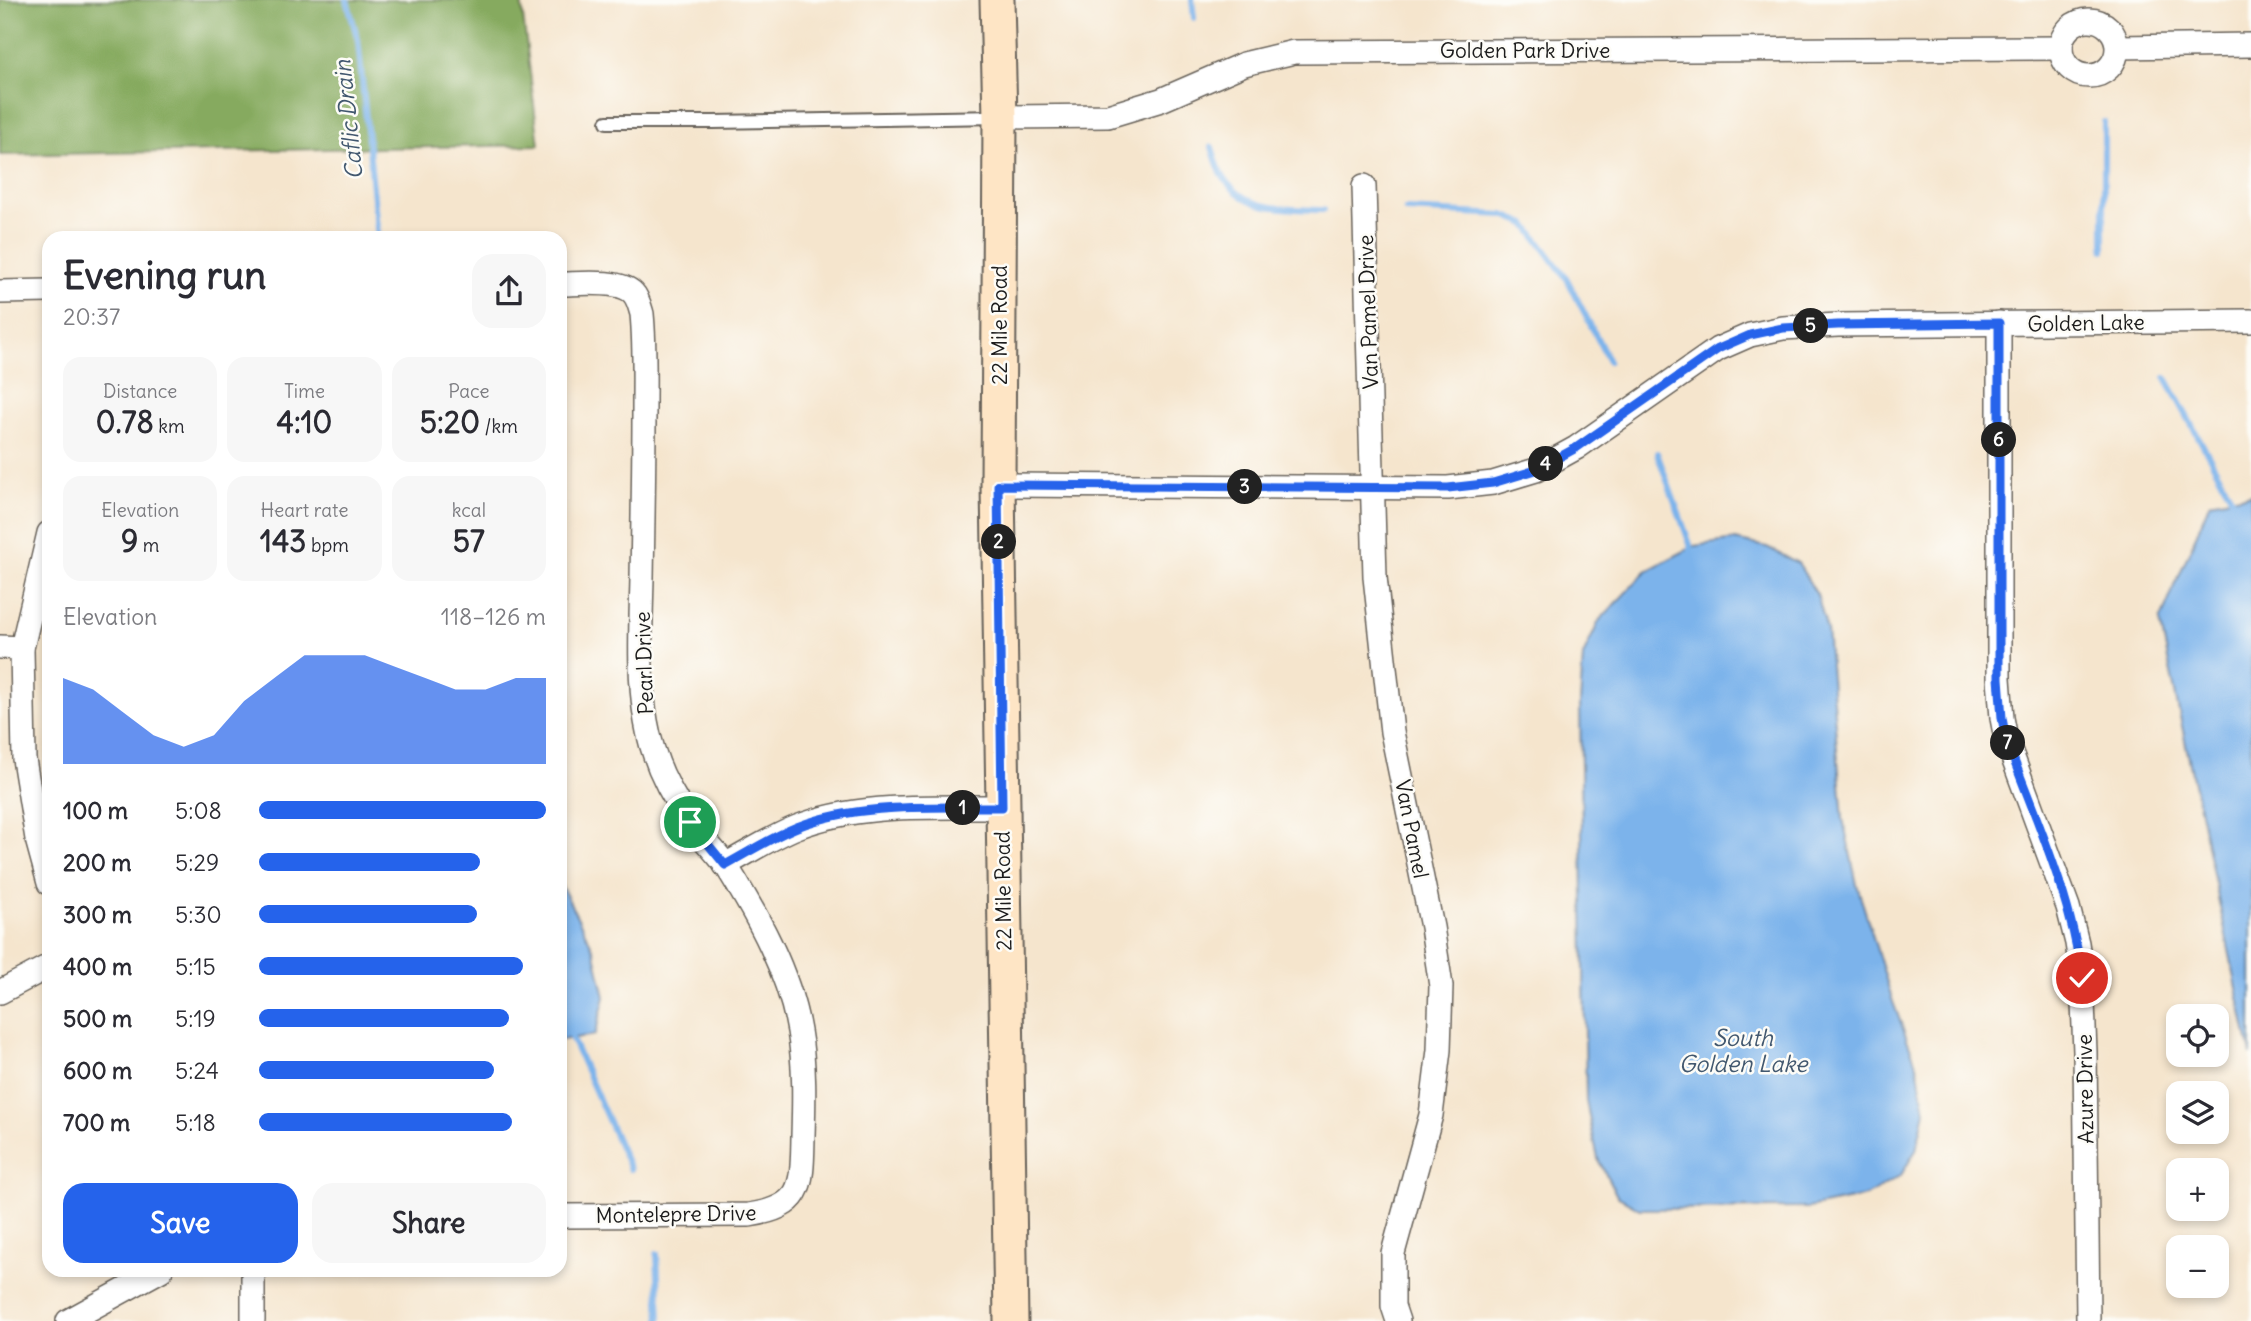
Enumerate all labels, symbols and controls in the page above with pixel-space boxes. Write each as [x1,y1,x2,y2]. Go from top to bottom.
street label: Golden Park Drive [1440,37,1610,64]
water label: Caflic Drain [327,58,369,181]
street label: Van Pamel Drive [1352,234,1384,390]
text: Evening run [63,252,266,299]
button: share [472,254,546,328]
street label: 22 Mile Road [986,265,1013,385]
text: 20:37 [63,302,120,331]
pin: 5 [1794,308,1828,344]
street label: Golden Lake [2027,308,2145,338]
text: 5 [1805,313,1816,337]
text: Distance [103,379,177,403]
text: Time [284,379,325,403]
text: Pace [448,379,489,403]
text: 0.78 [96,403,154,441]
text: 4:10 [277,403,332,441]
text: 5:20 [420,403,480,441]
text: km [154,414,185,438]
text: /km [480,414,518,438]
pin: 6 [1982,422,2016,458]
text: 6 [1993,427,2004,451]
pin: 4 [1528,447,1564,482]
text: 4 [1540,451,1551,475]
pin: 3 [1228,470,1262,504]
text: 3 [1239,474,1250,498]
text: Elevation [101,498,179,522]
text: Heart rate [260,498,349,522]
text: kcal [452,498,486,522]
text: 9 [121,522,138,560]
text: 143 [260,522,306,560]
text: 57 [453,522,485,560]
pin: 2 [982,524,1016,560]
text: 2 [993,529,1004,553]
text: m [138,533,159,557]
text: bpm [306,533,349,557]
text: Elevation [63,602,157,631]
text: 118–126 m [441,602,546,631]
street label: Pearl Drive [629,611,659,715]
pin: 7 [1990,726,2025,760]
text: 7 [2003,730,2012,754]
street label: Van Pamel [1389,777,1435,881]
pin: 1 [946,790,981,826]
pin [660,792,720,852]
text: 1 [959,795,966,819]
text: 100 m [63,796,128,825]
text: 5:08 [175,796,222,825]
icon: arrive [671,803,709,841]
street label: 22 Mile Road [988,831,1018,951]
text: 200 m [63,848,132,877]
text: 5:29 [175,848,219,877]
text: 300 m [63,900,132,929]
text: 5:30 [175,900,222,929]
pin [2052,948,2112,1008]
text: 400 m [63,952,132,981]
text: 5:15 [175,952,216,981]
icon: check [2063,959,2101,997]
text: 500 m [63,1004,132,1033]
text: 5:19 [175,1004,216,1033]
map controls [2166,1004,2229,1298]
button: locate [2166,1004,2229,1067]
water label: South Golden Lake [1679,1023,1809,1078]
street label: Azure Drive [2071,1034,2099,1144]
text: 600 m [63,1056,132,1085]
text: 5:24 [175,1056,219,1085]
button: layers [2166,1081,2229,1144]
text: 700 m [63,1108,130,1137]
text: 5:18 [175,1108,216,1137]
button: + [2166,1158,2229,1221]
button: Save [63,1183,298,1263]
button: Share [312,1183,546,1263]
street label: Montelepre Drive [595,1199,757,1229]
button: − [2166,1235,2229,1298]

